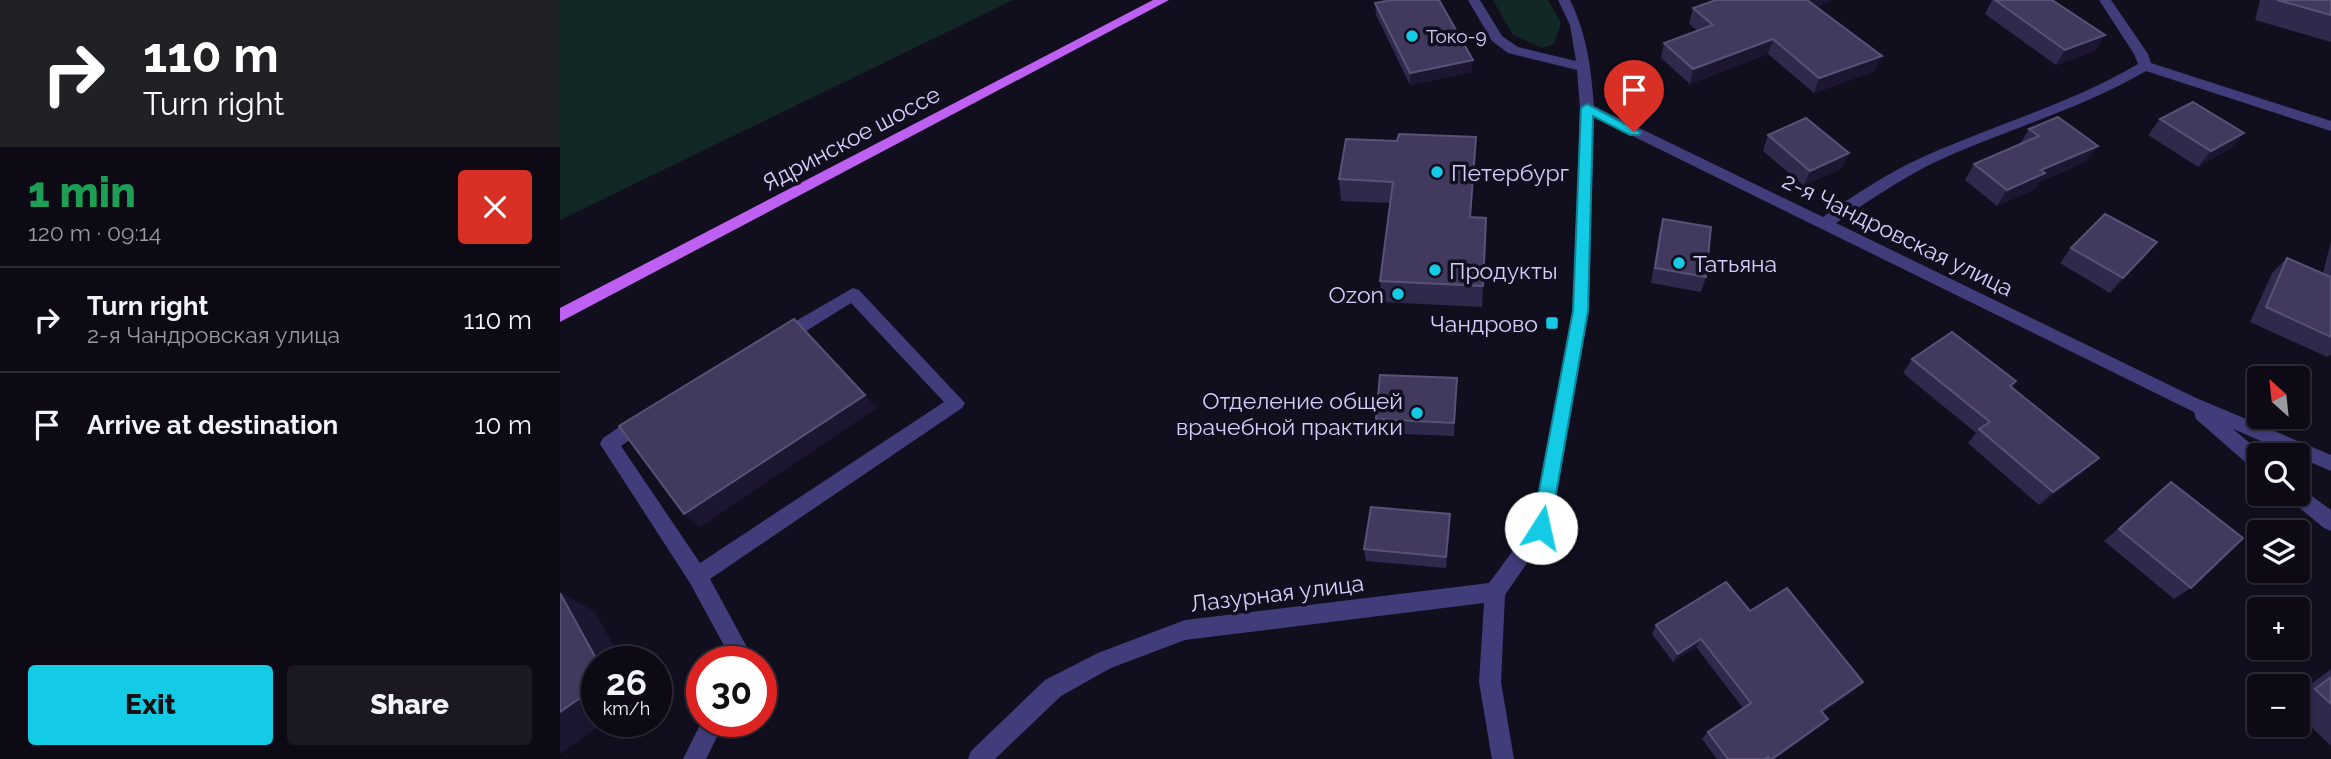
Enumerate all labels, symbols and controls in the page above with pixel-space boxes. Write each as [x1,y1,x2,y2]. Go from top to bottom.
place label: Токо-9 [1426,25,1487,47]
text: 110 m [143,26,279,83]
icon: right [28,28,119,119]
marker: Токо-9 [1404,28,1420,44]
pin [1604,60,1664,132]
icon: arrive [1615,71,1653,109]
street label: Ядринское шоссе [758,80,944,196]
text: Turn right [143,85,284,122]
place label: Петербург [1451,159,1569,186]
marker: Петербург [1429,164,1445,180]
street label: 2-я Чандровская улица [1778,166,2018,302]
text: 1 min [28,168,136,217]
button: close [458,170,532,244]
text: 120 m · 09:14 [28,219,161,246]
place label: Татьяна [1693,250,1777,277]
marker: Татьяна [1671,255,1687,271]
place label: Продукты [1449,257,1558,284]
marker: Продукты [1427,262,1443,278]
place label: Ozon [1329,281,1384,308]
marker: Ozon [1390,286,1406,302]
text: Turn right [87,291,208,321]
icon: right [28,301,66,339]
text: 110 m [463,305,532,335]
place label: Чандрово [1430,310,1538,337]
marker: Чандрово [1544,315,1560,331]
text: 2-я Чандровская улица [87,321,340,348]
north arrow [2247,366,2310,429]
map controls [2247,366,2310,737]
place label: Отделение общей врачебной практики [1176,387,1403,440]
marker: Отделение общей врачебной практики [1409,405,1425,421]
icon: arrive [28,406,66,444]
text: Arrive at destination [87,410,338,440]
text: 10 m [474,410,532,440]
button: search [2247,443,2310,506]
position arrow [1504,491,1578,565]
button: layers [2247,520,2310,583]
street label: Лазурная улица [1189,569,1365,617]
button: + [2247,597,2310,660]
speed limit sign: 30 [686,646,777,737]
text: 26 [606,662,647,703]
button: Exit [28,665,273,745]
button: Share [287,665,532,745]
button: − [2247,674,2310,737]
text: km/h [603,698,650,719]

